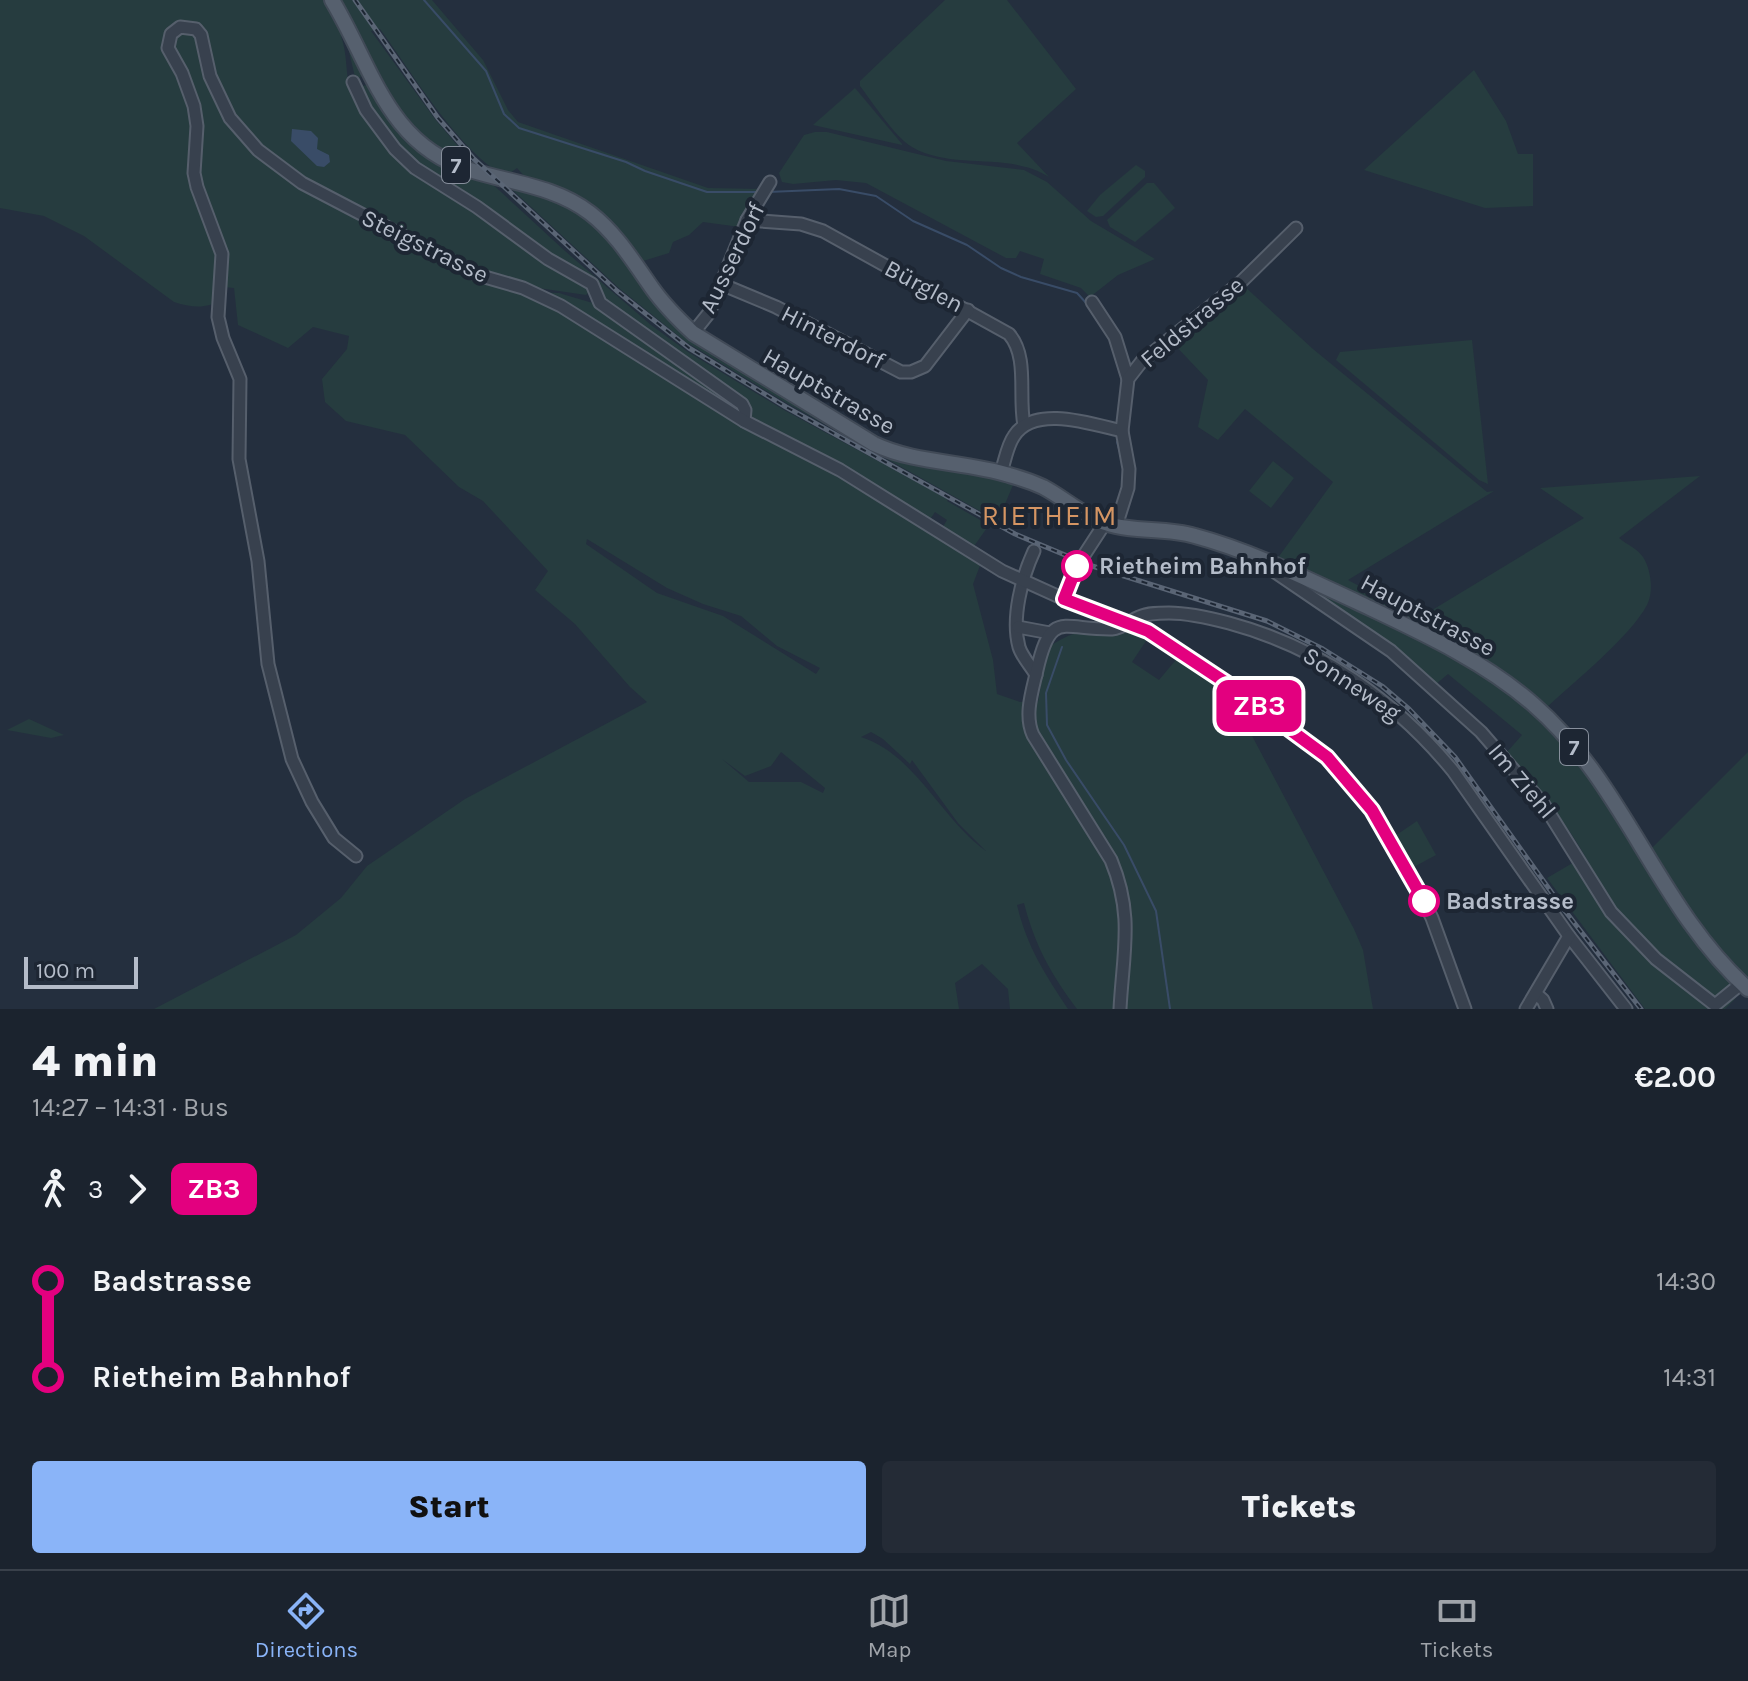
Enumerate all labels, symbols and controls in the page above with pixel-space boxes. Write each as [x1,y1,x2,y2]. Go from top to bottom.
road number: 7 [442,147,470,183]
street label: Ausserdorf [693,198,771,318]
street label: Steigstrasse [357,203,493,289]
street label: Bürglen [880,254,968,318]
street label: Feldstrasse [1135,271,1249,373]
street label: Hinterdorf [777,299,890,375]
street label: Hauptstrasse [758,342,900,440]
district label: RIETHEIM [982,499,1118,532]
marker: Rietheim Bahnhof [1062,551,1092,581]
place label: Rietheim Bahnhof [1099,552,1306,580]
street label: Hauptstrasse [1356,568,1500,662]
street label: Sonneweg [1298,641,1407,727]
line badge: ZB3 [1213,680,1305,732]
text: ZB3 [1232,689,1286,722]
road number: 7 [1560,729,1588,765]
street label: Im Ziehl [1482,738,1562,824]
marker: Badstrasse [1409,886,1439,916]
place label: Badstrasse [1446,887,1574,915]
scale bar [24,953,138,989]
text: 100 m [36,958,95,984]
text: 4 min [32,1036,158,1087]
text: €2.00 [1634,1059,1716,1095]
text: 14:27 – 14:31 · Bus [32,1092,229,1123]
icon: walk [32,1167,76,1211]
icon: forward [115,1167,159,1211]
text: ZB3 [187,1172,241,1205]
text: 3 [88,1174,103,1205]
text: Badstrasse [92,1263,252,1299]
text: 14:30 [1656,1266,1716,1297]
text: Rietheim Bahnhof [92,1359,350,1395]
text: 14:31 [1663,1362,1716,1393]
button: Start [32,1461,866,1553]
button: Tickets [882,1461,1716,1553]
tab: Directions [255,1589,358,1663]
tab: Map [867,1589,911,1663]
tab: Tickets [1421,1589,1493,1663]

